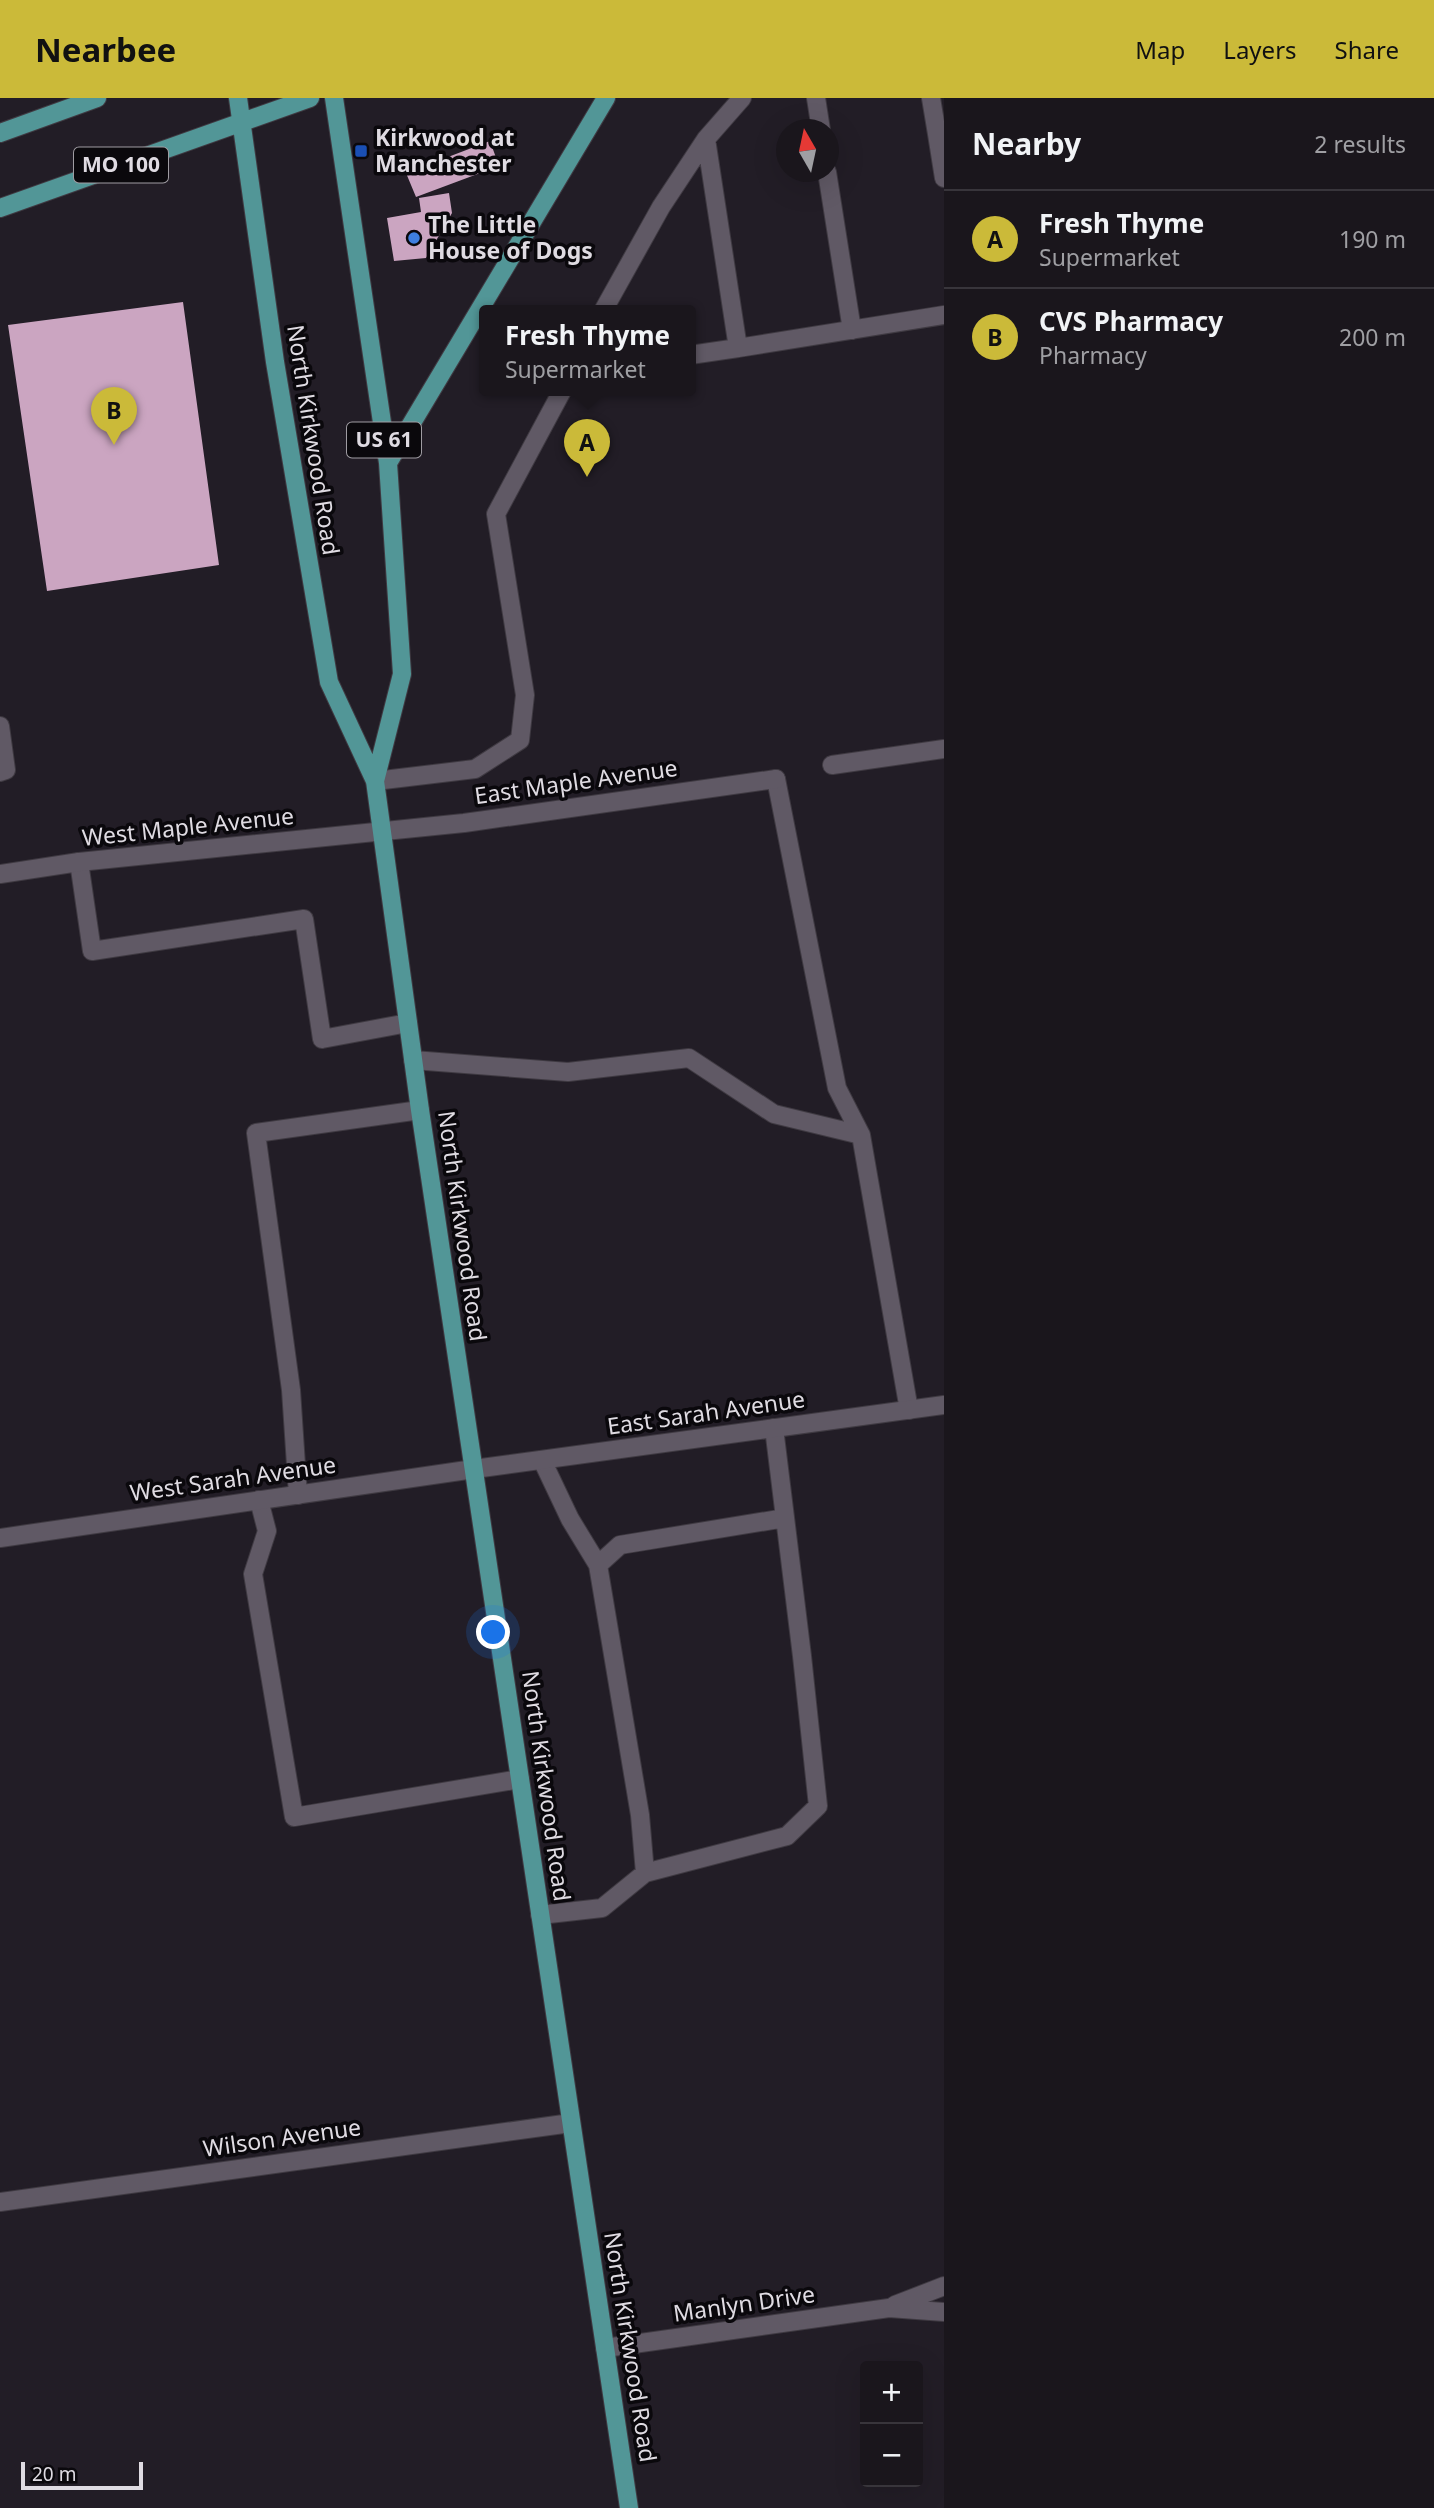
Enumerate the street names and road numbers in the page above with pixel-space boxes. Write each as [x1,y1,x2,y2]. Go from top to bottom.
road number: MO 100 [74,148,168,182]
street label: North Kirkwood Road [280,322,348,557]
road number: US 61 [347,422,421,458]
street label: East Maple Avenue [472,751,679,811]
street label: West Maple Avenue [80,799,295,853]
street label: North Kirkwood Road [431,1108,495,1343]
street label: East Sarah Avenue [605,1382,807,1442]
street label: West Sarah Avenue [128,1448,338,1508]
street label: North Kirkwood Road [515,1668,579,1903]
street label: Wilson Avenue [201,2110,363,2164]
street label: North Kirkwood Road [597,2229,665,2464]
street label: Manlyn Drive [671,2277,817,2329]

